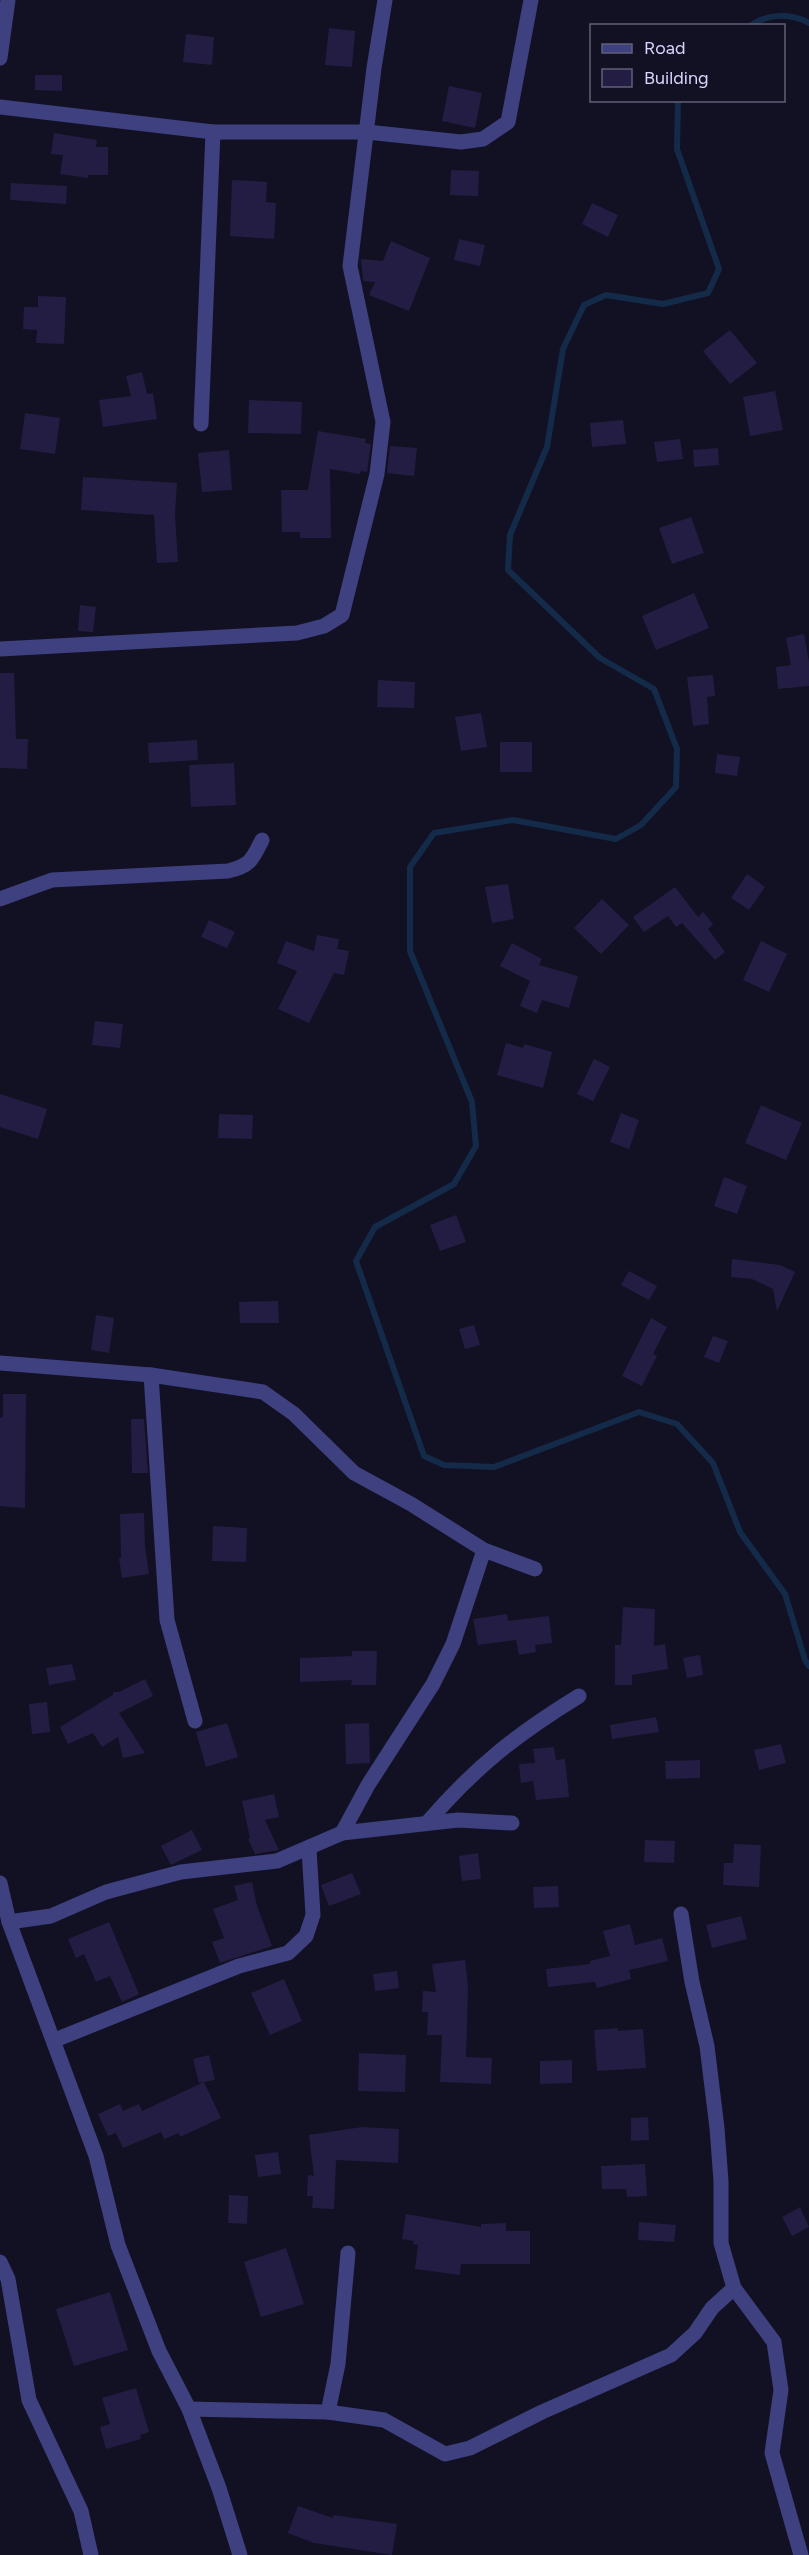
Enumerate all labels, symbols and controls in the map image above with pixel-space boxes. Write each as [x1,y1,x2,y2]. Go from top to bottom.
legend [590,24,785,102]
text: Road [644,37,685,59]
text: Building [644,67,709,89]

